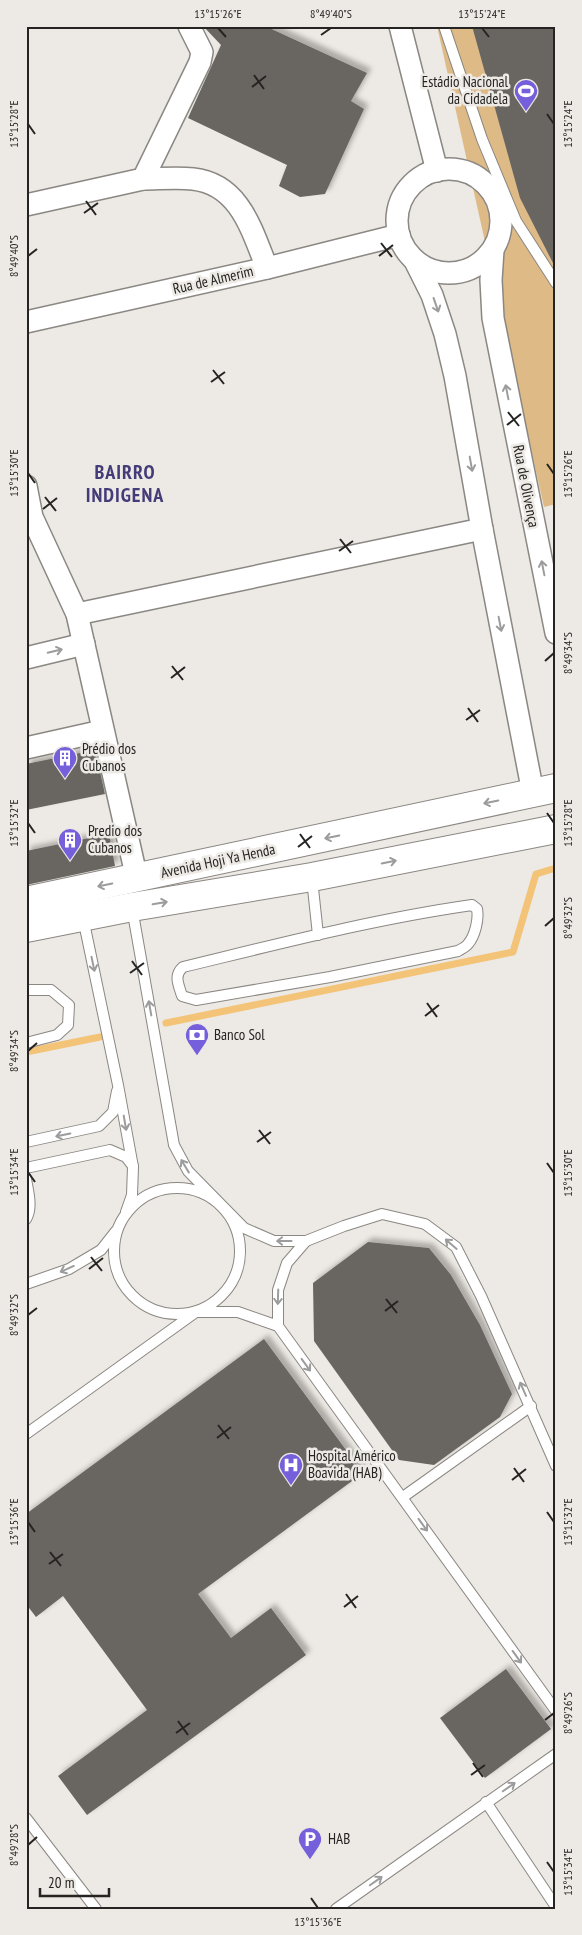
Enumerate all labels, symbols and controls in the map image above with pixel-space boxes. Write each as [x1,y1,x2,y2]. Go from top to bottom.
text: 13°15'26"E [194,6,242,21]
text: 8°49'40"S [310,6,352,21]
text: 13°15'24"E [458,6,506,21]
place label: Estádio Nacional da Cidadela [422,72,509,108]
sports icon: Estádio Nacional da Cidadela [513,78,539,112]
text: 13°15'28"E [6,100,21,148]
text: 13°15'24"E [560,100,575,148]
text: 8°49'40"S [6,235,21,277]
street label: Rua de Almerim [171,261,255,298]
one-way arrow [431,297,441,313]
one-way arrow [502,384,511,400]
street label: Rua de Olivença [509,443,544,529]
text: 13°15'30"E [6,449,21,497]
text: 13°15'26"E [560,450,575,498]
one-way arrow [466,455,476,471]
district label: BAIRRO INDIGENA [86,459,164,508]
one-way arrow [537,561,547,577]
one-way arrow [496,615,506,631]
text: 8°49'34"S [560,632,575,674]
one-way arrow [47,646,63,655]
place label: Prédio dos Cubanos [82,739,136,775]
building icon: Prédio dos Cubanos [52,745,78,779]
one-way arrow [483,798,499,807]
text: 13°15'32"E [6,799,21,847]
text: 13°15'28"E [560,799,575,847]
place label: Predio dos Cubanos [88,821,142,857]
building icon: Predio dos Cubanos [57,827,83,861]
one-way arrow [325,832,341,842]
street label: Avenida Hoji Ya Henda [159,839,277,882]
one-way arrow [381,857,397,866]
one-way arrow [97,881,113,891]
one-way arrow [152,897,168,907]
text: 8°49'32"S [560,897,575,939]
one-way arrow [89,956,98,972]
one-way arrow [144,1001,154,1017]
bank icon: Banco Sol [184,1022,210,1056]
place label: Banco Sol [214,1025,265,1044]
text: 8°49'34"S [6,1030,21,1072]
one-way arrow [121,1115,131,1131]
one-way arrow [56,1130,72,1140]
text: 13°15'34"E [6,1148,21,1196]
text: 13°15'30"E [560,1149,575,1197]
one-way arrow [180,1159,190,1173]
one-way arrow [276,1236,292,1246]
one-way arrow [445,1239,458,1250]
one-way arrow [60,1265,75,1275]
one-way arrow [273,1288,283,1305]
text: 8°49'32"S [6,1294,21,1336]
one-way arrow [301,1358,312,1371]
one-way arrow [518,1382,527,1397]
place label: Hospital Américo Boavida (HAB) [308,1446,396,1482]
hospital icon: Hospital Américo Boavida (HAB) [278,1452,304,1486]
text: 13°15'36"E [6,1498,21,1546]
text: 13°15'32"E [560,1498,575,1546]
one-way arrow [418,1518,428,1532]
one-way arrow [512,1650,522,1664]
text: 8°49'26"S [560,1692,575,1734]
one-way arrow [502,1782,516,1792]
text: 8°49'28"S [6,1824,21,1866]
parking icon: HAB [297,1826,323,1860]
place label: HAB [328,1829,350,1848]
text: 13°15'34"E [560,1848,575,1896]
scale bar [40,1865,109,1897]
text: 20 m [48,1873,74,1892]
one-way arrow [369,1876,383,1886]
text: 13°15'36"E [294,1914,342,1929]

